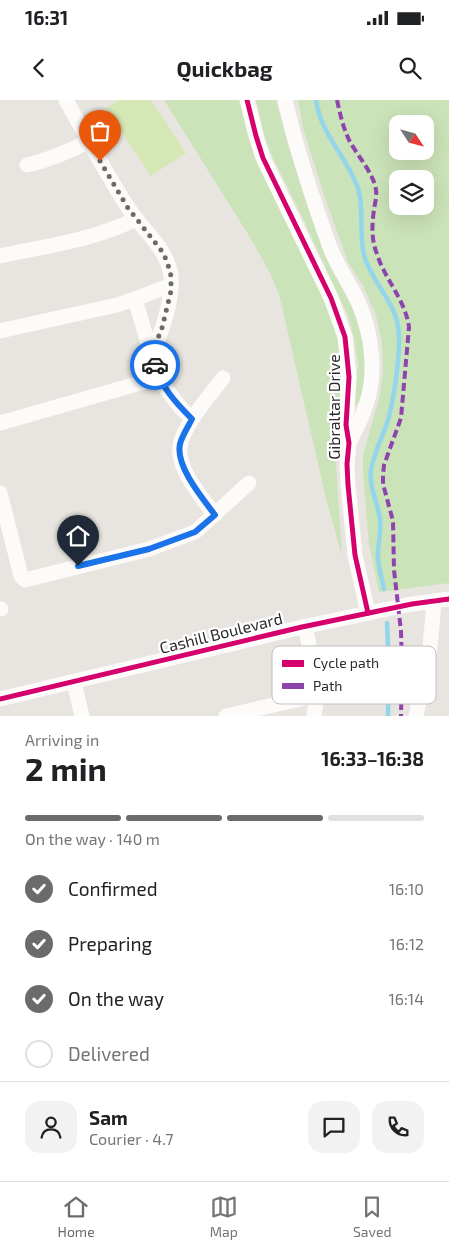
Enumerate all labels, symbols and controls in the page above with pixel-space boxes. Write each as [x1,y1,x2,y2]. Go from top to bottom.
text: 16:31 [25,6,68,29]
icon: back [25,54,53,82]
icon: search [396,54,424,82]
text: Quickbag [176,55,273,81]
pin [79,110,121,161]
north arrow [389,115,434,160]
map controls [389,115,434,215]
icon: bag [86,117,114,145]
button: layers [389,170,434,215]
courier [130,340,180,390]
icon: car [141,351,169,379]
street label: Gibraltar Drive [324,354,343,460]
pin [57,515,99,566]
icon: home [64,522,92,550]
street label: Cashill Boulevard [157,608,284,657]
legend [272,646,436,704]
text: Cycle path [313,654,379,671]
text: Path [313,677,342,694]
text: Arriving in [25,730,99,749]
text: 16:33–16:38 [321,747,424,770]
text: 2 min [25,749,107,787]
text: On the way · 140 m [25,829,160,848]
icon: check [25,875,53,903]
text: Confirmed [68,877,158,900]
text: 16:10 [389,879,424,898]
icon: check [25,930,53,958]
text: Preparing [68,932,152,955]
text: 16:12 [389,934,424,953]
icon: check [25,985,53,1013]
text: On the way [68,987,164,1010]
text: 16:14 [388,989,424,1008]
text: Delivered [68,1042,150,1065]
button: person [25,1101,77,1153]
button: chat [308,1101,360,1153]
button: phone [372,1101,424,1153]
text: Sam [89,1106,128,1129]
text: Courier · 4.7 [89,1129,173,1148]
tab: Home [58,1193,95,1240]
tab: Map [210,1193,238,1240]
tab: Saved [353,1193,391,1240]

